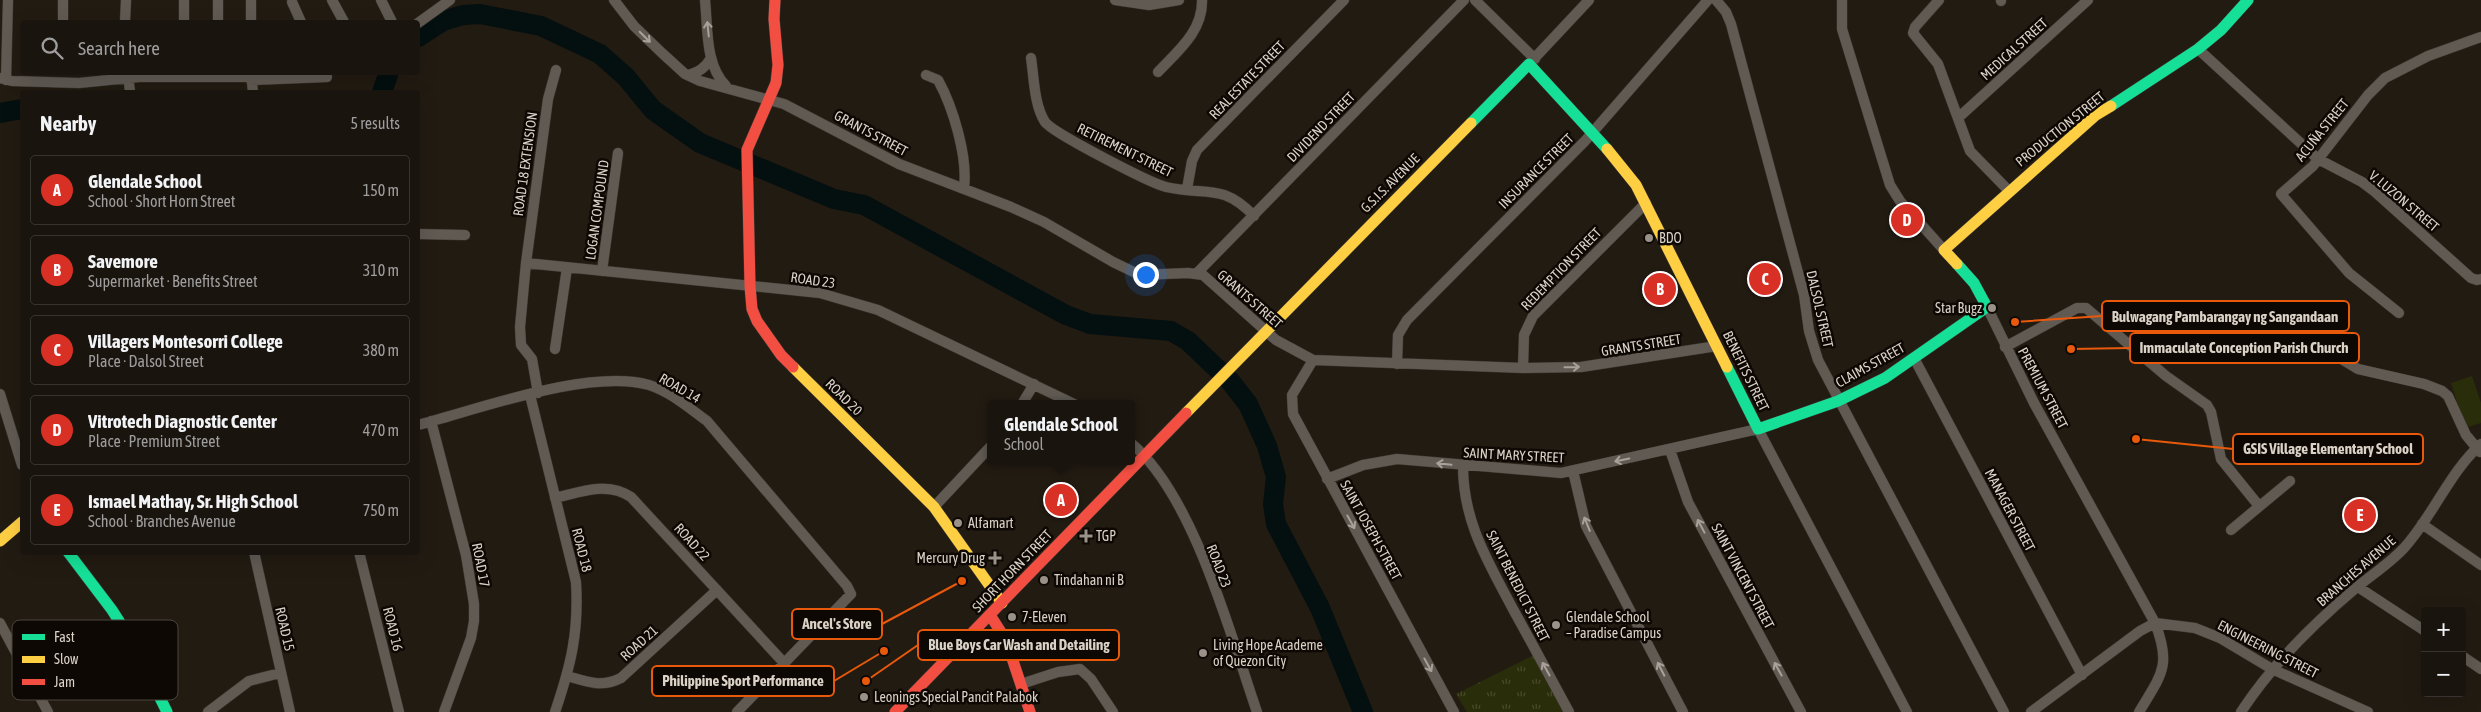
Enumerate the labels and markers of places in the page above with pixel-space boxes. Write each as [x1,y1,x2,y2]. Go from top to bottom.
pin: D [1891,201,1923,239]
place label: BDO [1659,230,1682,246]
marker: BDO [1643,232,1655,244]
pin: C [1749,260,1781,298]
pin: B [1644,270,1676,308]
place label: Star Bugz [1935,300,1982,316]
callout: Bulwagang Pambarangay ng Sangandaan [2102,301,2349,331]
marker: Star Bugz [1986,302,1998,314]
callout: Immaculate Conception Parish Church [2130,333,2359,363]
callout: GSIS Village Elementary School [2233,434,2423,464]
pin: A [1045,481,1077,519]
pin: E [2344,496,2376,534]
place label: Alfamart [968,515,1014,531]
marker: Alfamart [952,517,964,529]
place label: TGP [1096,528,1116,544]
marker: TGP [1080,530,1092,542]
place label: Mercury Drug [917,550,985,566]
marker: Mercury Drug [989,552,1001,564]
place label: Tindahan ni B [1054,572,1124,588]
marker: Tindahan ni B [1038,574,1050,586]
callout: Ancel's Store [792,609,882,639]
place label: 7-Eleven [1022,609,1067,625]
place label: Glendale School – Paradise Campus [1566,609,1661,641]
marker: 7-Eleven [1006,611,1018,623]
marker: Glendale School – Paradise Campus [1550,619,1562,631]
callout: Blue Boys Car Wash and Detailing [918,630,1119,660]
place label: Living Hope Academe of Quezon City [1213,637,1323,669]
marker: Living Hope Academe of Quezon City [1197,647,1209,659]
callout: Philippine Sport Performance [652,666,834,696]
place label: Leonings Special Pancit Palabok [874,689,1038,705]
marker: Leonings Special Pancit Palabok [858,691,870,703]

